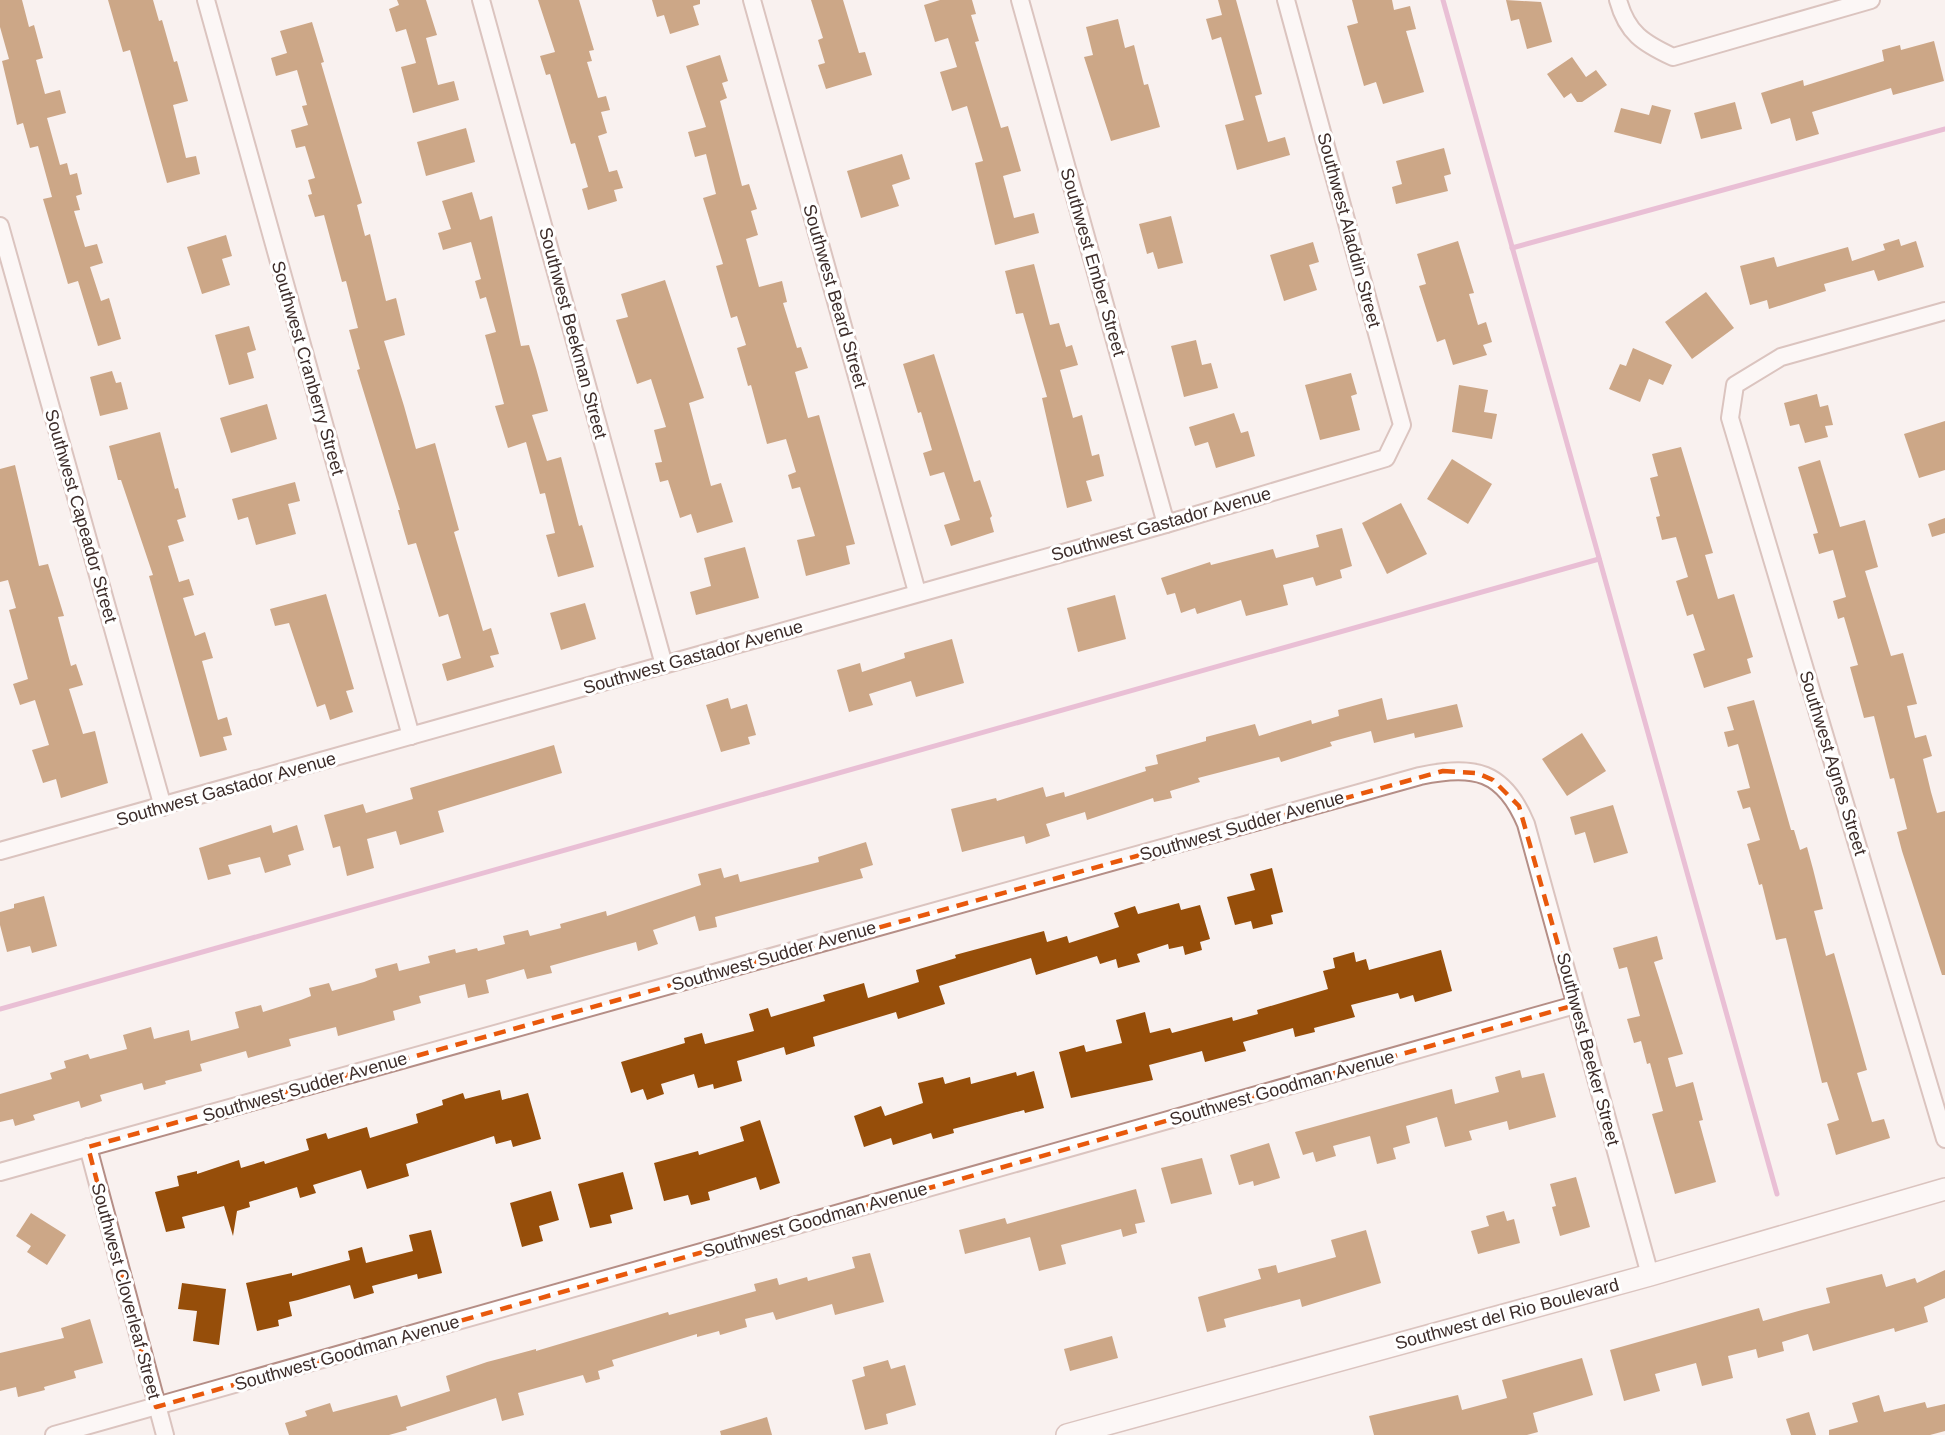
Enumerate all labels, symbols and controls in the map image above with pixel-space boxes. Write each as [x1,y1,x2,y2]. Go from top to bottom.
street label: Southwest Aladdin Street [1313,130,1385,330]
street label: Southwest Ember Street [1056,165,1130,359]
street label: Southwest Beard Street [799,202,871,390]
street label: Southwest Beekman Street [535,225,611,441]
street label: Southwest Cranberry Street [268,258,348,478]
street label: Southwest Capeador Street [41,407,121,625]
street label: Southwest Gastador Avenue [1049,483,1273,565]
street label: Southwest Gastador Avenue [581,616,805,698]
street label: Southwest Agnes Street [1795,668,1871,858]
street label: Southwest Gastador Avenue [114,748,338,830]
street label: Southwest Sudder Avenue [1137,787,1347,865]
street label: Southwest Sudder Avenue [669,917,879,995]
street label: Southwest Beeker Street [1553,950,1623,1148]
street label: Southwest Goodman Avenue [1167,1046,1397,1130]
street label: Southwest Sudder Avenue [200,1048,410,1126]
street label: Southwest Goodman Avenue [700,1178,930,1262]
street label: Southwest Cloverleaf Street [87,1181,165,1401]
street label: Southwest del Rio Boulevard [1393,1274,1621,1354]
street label: Southwest Goodman Avenue [232,1311,462,1395]

